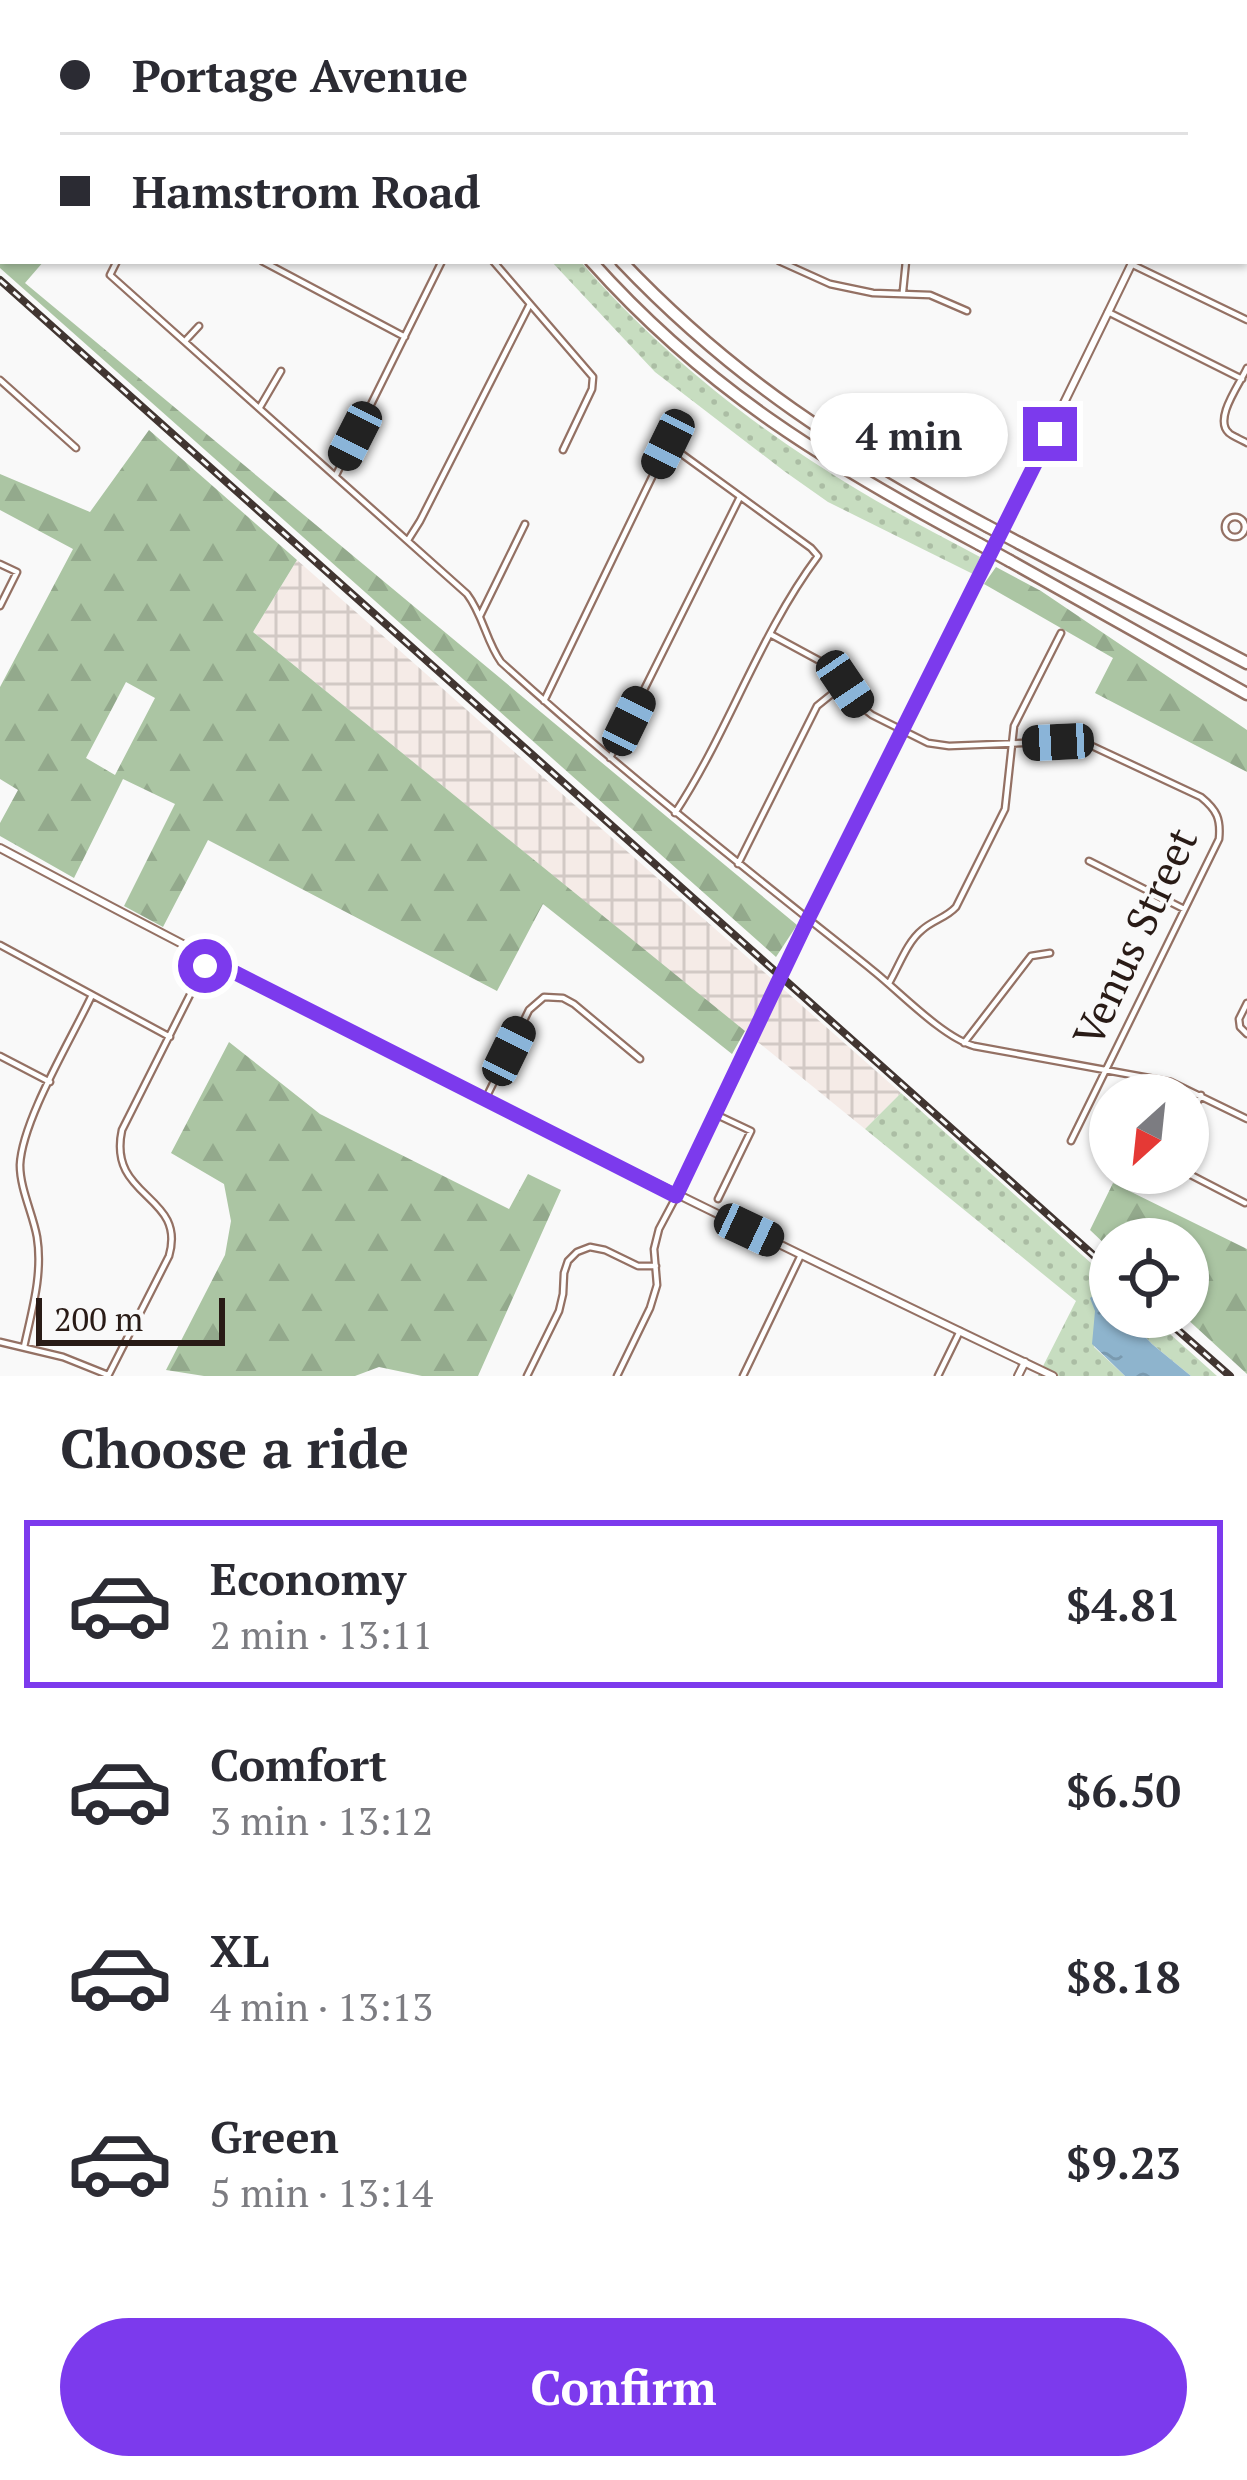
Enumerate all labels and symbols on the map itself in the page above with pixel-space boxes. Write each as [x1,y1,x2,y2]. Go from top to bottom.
callout: 4 min [810,392,1008,476]
car [323,396,387,476]
car [636,404,700,484]
route end [1023,407,1077,461]
car [810,644,880,724]
car [597,681,661,761]
car [1021,722,1095,762]
street label: Venus Street [1059,818,1209,1055]
route start [178,939,232,993]
car [477,1011,541,1091]
north arrow [1089,1074,1209,1194]
car [709,1198,789,1262]
scale bar [36,1292,225,1345]

